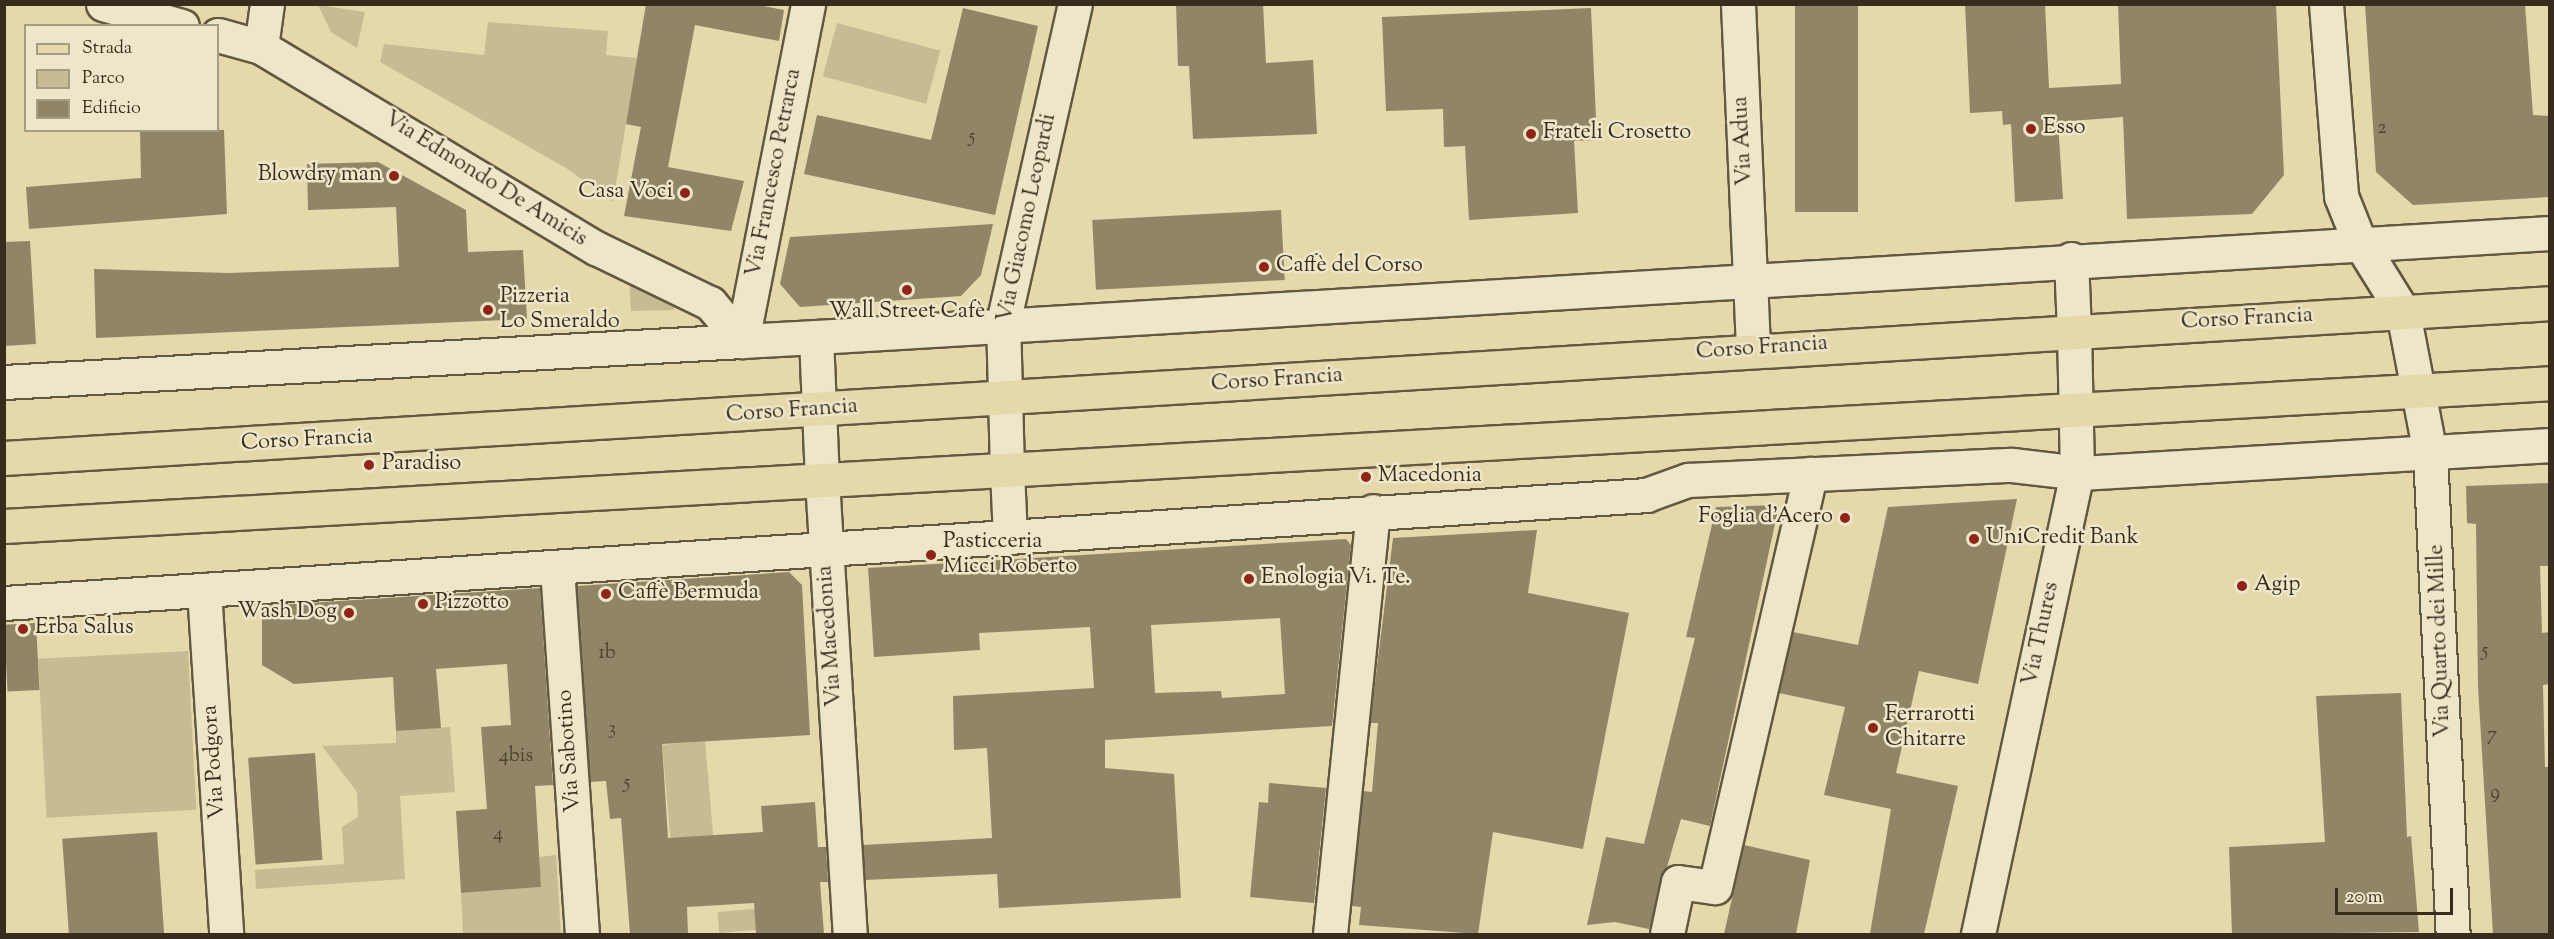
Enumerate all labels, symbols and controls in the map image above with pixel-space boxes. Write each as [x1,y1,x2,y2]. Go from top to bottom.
legend [24,24,219,132]
text: Strada [82,36,132,62]
text: Parco [82,66,125,92]
street label: Via Francesco Petrarca [742,67,808,279]
text: Edificio [82,96,141,122]
street label: Via Adua [1728,96,1760,186]
street label: Via Edmondo De Amicis [379,107,591,253]
street label: Via Giacomo Leopardi [993,111,1063,325]
place label: Esso [2043,116,2086,142]
house number: 2 [2377,116,2387,140]
place label: Frateli Crosetto [1543,121,1691,147]
marker: Esso [2024,122,2038,136]
house number: 5 [969,125,975,149]
marker: Frateli Crosetto [1524,127,1538,141]
place label: Blowdry man [258,163,382,189]
marker: Blowdry man [387,169,401,183]
place label: Casa Voci [578,180,673,206]
marker: Casa Voci [678,186,692,200]
place label: Caffè del Corso [1276,254,1423,280]
marker: Caffè del Corso [1257,260,1271,274]
marker: Wall Street Cafè [900,283,914,297]
place label: Pizzeria Lo Smeraldo [500,284,620,336]
place label: Wall Street Cafè [829,300,985,326]
marker: Pizzeria Lo Smeraldo [481,303,495,317]
street label: Corso Francia [2180,303,2314,337]
street label: Corso Francia [1695,331,1829,367]
street label: Corso Francia [1210,363,1344,399]
street label: Corso Francia [725,394,859,430]
street label: Corso Francia [240,424,374,458]
place label: Paradiso [382,452,461,478]
marker: Paradiso [360,456,378,474]
place label: Macedonia [1378,464,1482,490]
marker: Macedonia [1359,470,1373,484]
place label: Foglia d'Acero [1698,505,1833,531]
marker: Foglia d'Acero [1838,511,1852,525]
place label: UniCredit Bank [1986,526,2139,552]
place label: Pasticceria Micci Roberto [943,529,1077,580]
marker: UniCredit Bank [1967,532,1981,546]
street label: Via Quarto dei Mille [2424,544,2458,738]
marker: Pasticceria Micci Roberto [924,548,938,562]
street label: Via Macedonia [813,565,849,707]
place label: Enologia Vi. Te. [1261,566,1410,592]
marker: Enologia Vi. Te. [1242,572,1256,586]
place label: Agip [2254,573,2301,599]
marker: Agip [2235,579,2249,593]
street label: Via Thures [2018,580,2066,688]
place label: Caffè Bermuda [618,581,759,607]
marker: Caffè Bermuda [599,587,613,601]
place label: Pizzotto [435,591,509,617]
marker: Pizzotto [416,597,430,611]
place label: Wash Dog [237,600,337,626]
marker: Wash Dog [342,606,356,620]
place label: Erba Salus [35,616,134,642]
marker: Erba Salus [16,622,30,636]
house number: 5 [2482,639,2488,663]
house number: 1b [598,641,616,665]
street label: Via Sabotino [553,689,587,813]
place label: Ferrarotti Chitarre [1885,702,1975,754]
street label: Via Podgora [198,704,232,820]
house number: 3 [608,717,616,741]
marker: Ferrarotti Chitarre [1866,721,1880,735]
house number: 7 [2487,723,2497,747]
house number: 4bis [499,744,533,768]
house number: 5 [624,771,630,795]
house number: 9 [2490,781,2500,805]
house number: 4 [493,822,503,846]
scale bar [2338,876,2456,914]
text: 20 m [2346,885,2383,911]

